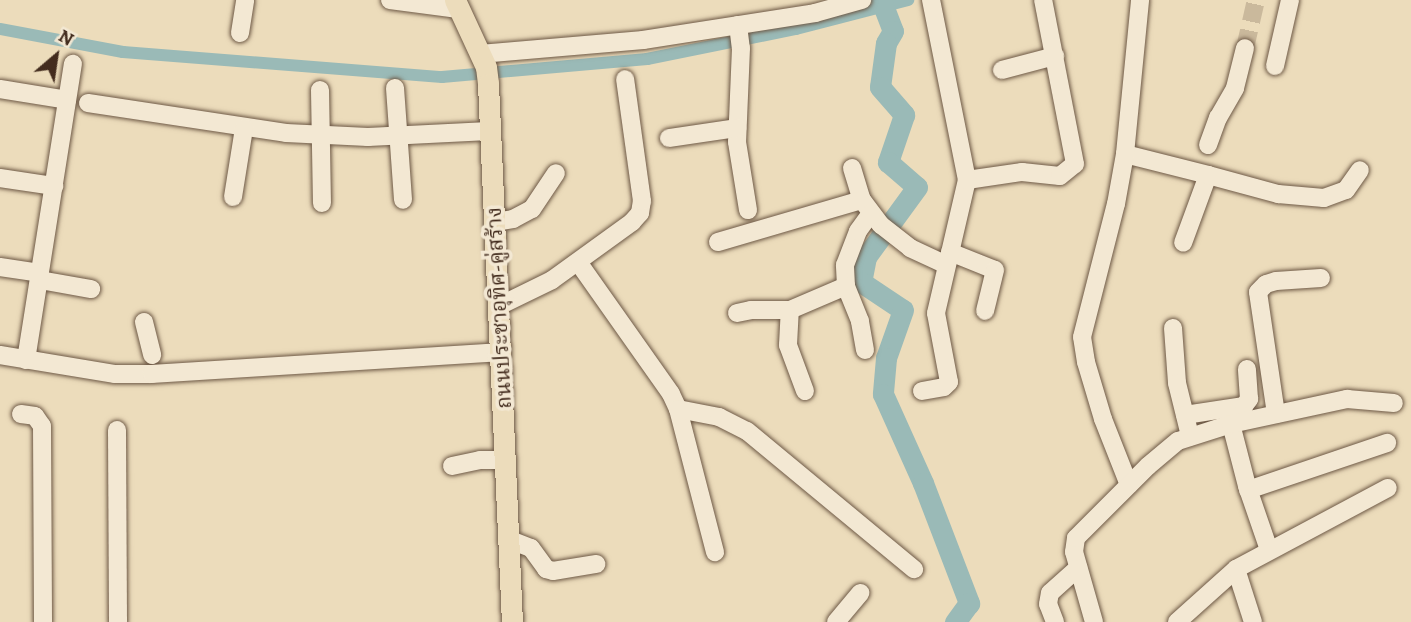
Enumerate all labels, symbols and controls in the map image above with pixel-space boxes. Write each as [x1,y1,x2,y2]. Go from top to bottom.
north arrow [21,21,91,91]
text: N [54,23,79,52]
street label: ถนนประชาอุทิศ-คู่สร้าง [481,207,517,409]

